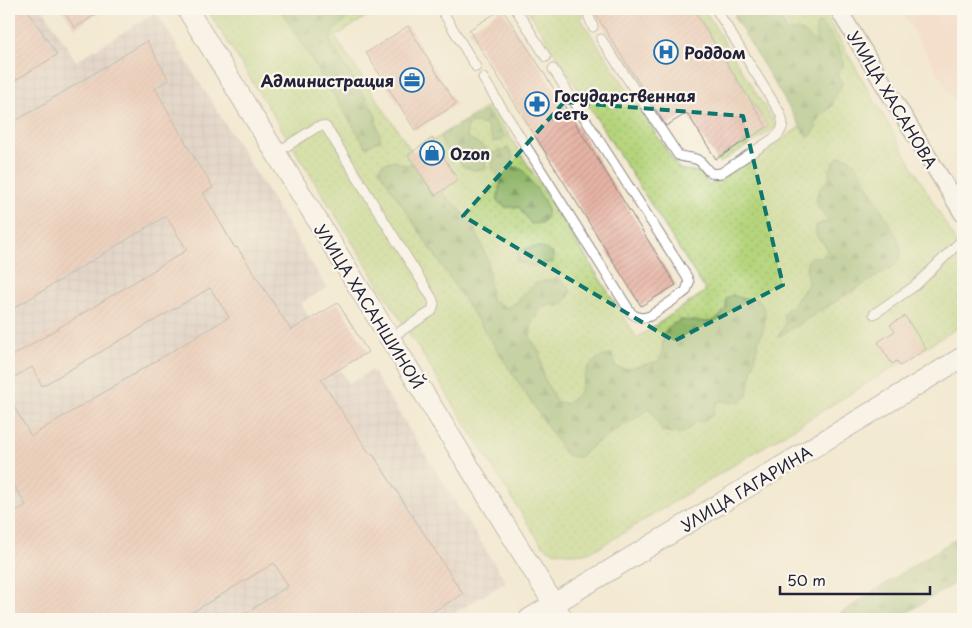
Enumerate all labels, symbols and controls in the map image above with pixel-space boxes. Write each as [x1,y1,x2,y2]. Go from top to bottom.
street label: УЛИЦА ХАСАНОВА [842,26,944,173]
hospital icon: Роддом [653,39,679,65]
place label: Роддом [684,40,746,64]
office icon: Администрация [399,67,425,93]
place label: Администрация [261,68,394,92]
place label: Государственная сеть [554,83,696,125]
pharmacy icon: Государственная сеть [524,91,550,117]
shop icon: Ozon [419,140,445,166]
place label: Ozon [450,141,490,165]
street label: УЛИЦА ХАСАНШИНОЙ [309,219,431,393]
street label: УЛИЦА ГАГАРИНА [676,439,816,537]
scale bar [780,563,930,595]
text: 50 m [787,568,826,591]

